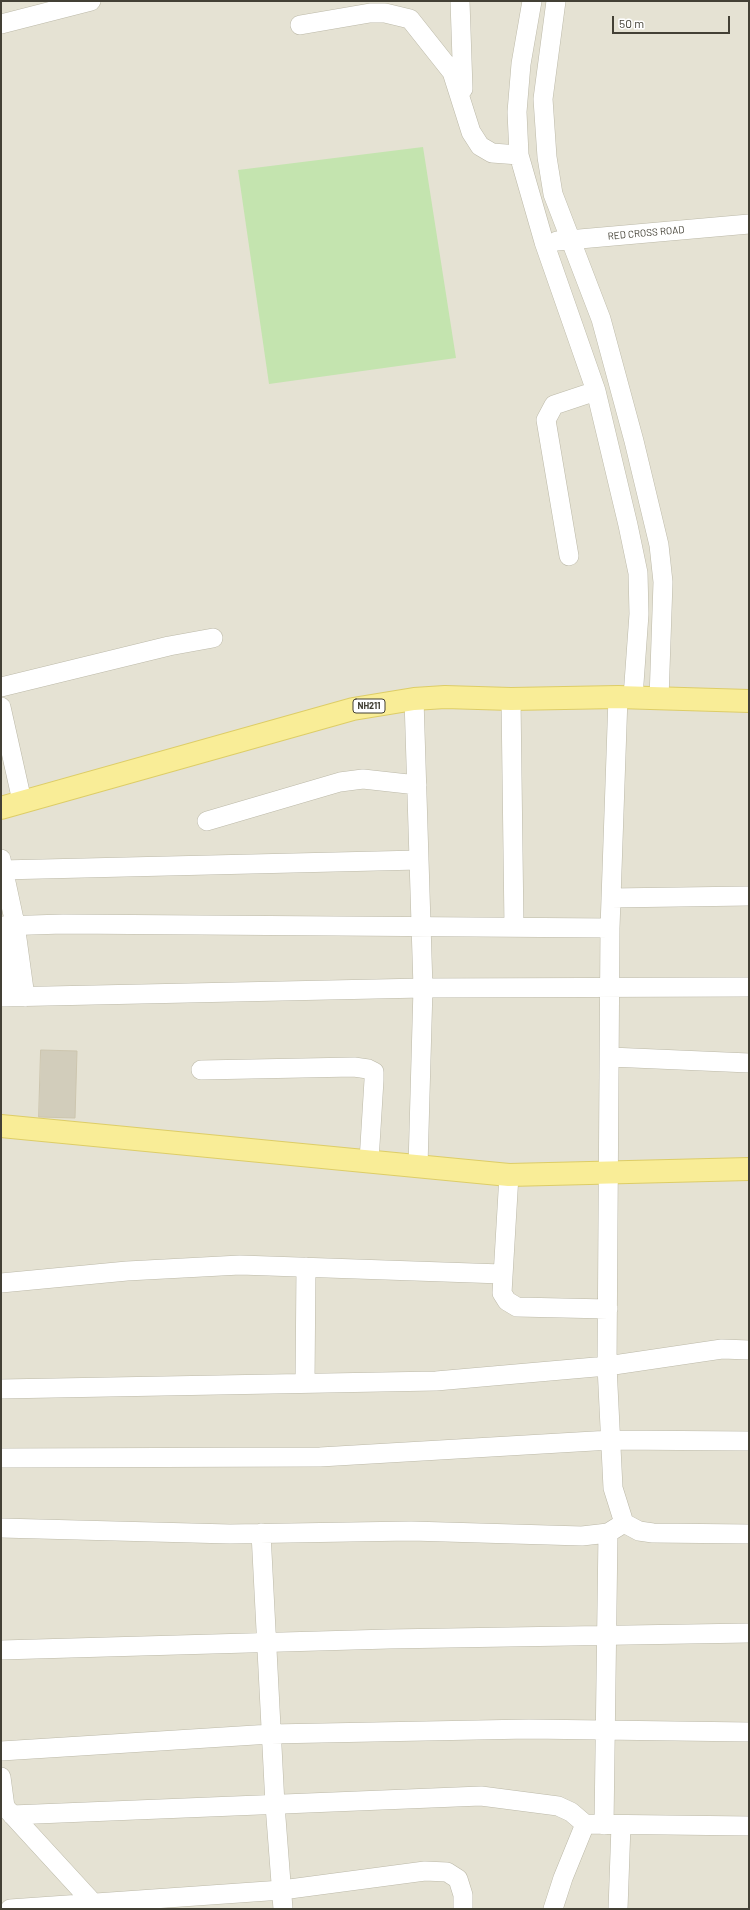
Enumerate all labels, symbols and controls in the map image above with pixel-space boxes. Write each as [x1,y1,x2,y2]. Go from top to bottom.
scale bar [614,8,732,34]
text: 50 m [619,16,644,30]
street label: RED CROSS ROAD [607,224,685,242]
road number: NH211 [353,699,385,713]

